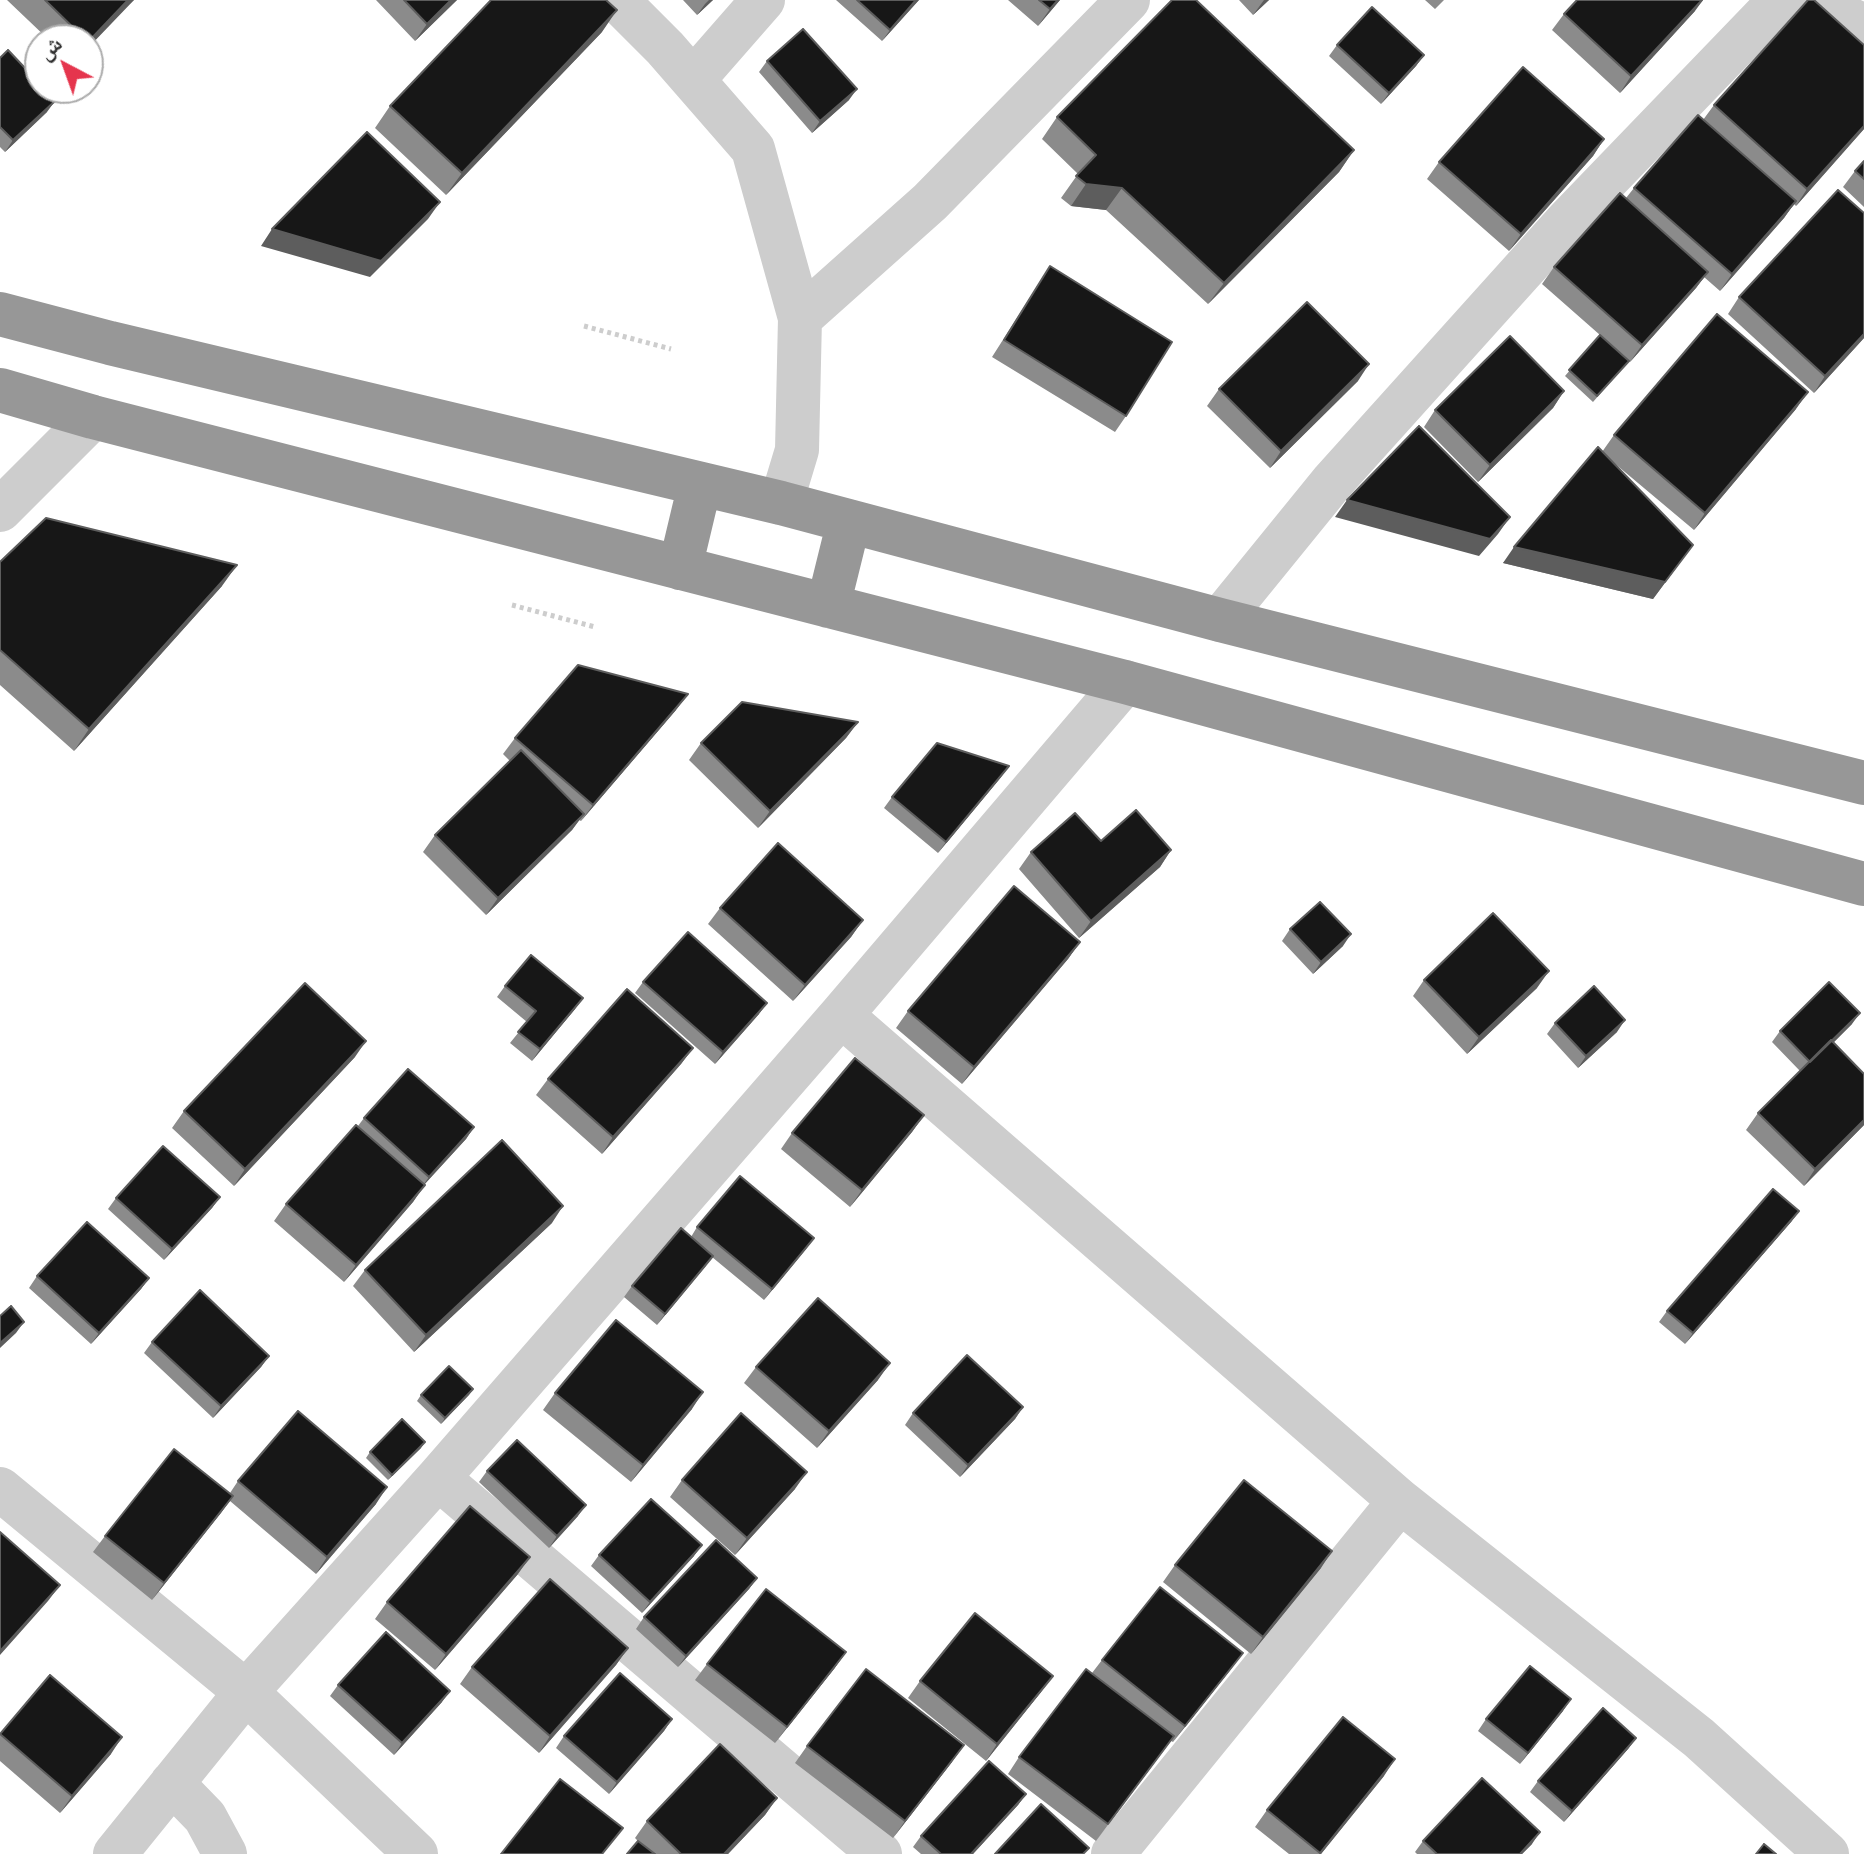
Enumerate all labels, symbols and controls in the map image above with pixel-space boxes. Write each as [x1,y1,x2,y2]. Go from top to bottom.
north arrow [24,24,104,104]
text: ش [32,29,68,66]

